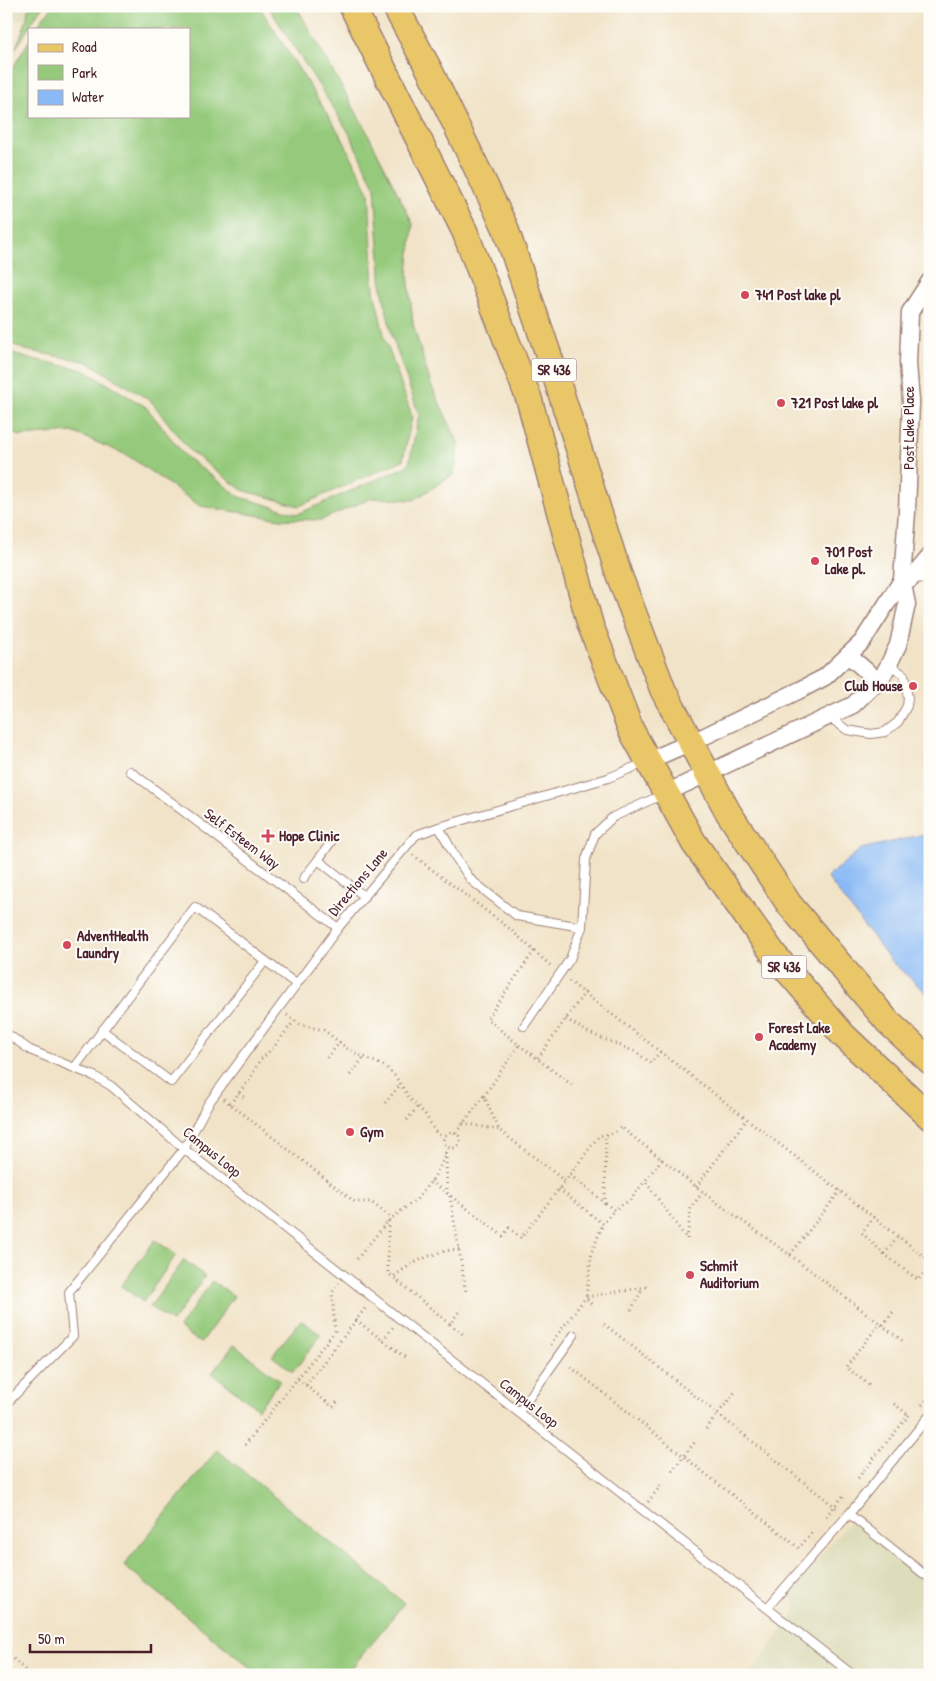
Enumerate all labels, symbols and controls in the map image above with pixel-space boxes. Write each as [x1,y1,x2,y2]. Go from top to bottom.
legend [28,28,190,118]
text: Road [72,36,97,57]
text: Park [72,62,97,83]
text: Water [72,86,104,107]
place label: 741 Post lake pl [754,284,842,306]
marker: 741 Post lake pl [739,289,751,301]
road number: SR 436 [532,358,576,382]
street label: Post Lake Place [898,386,919,470]
place label: 721 Post lake pl [790,392,879,414]
marker: 721 Post lake pl [775,397,787,409]
place label: 701 Post Lake pl. [824,541,873,580]
marker: 701 Post Lake pl. [809,555,821,567]
place label: Club House [844,675,903,696]
marker: Club House [907,680,919,692]
street label: Self Esteem Way [200,803,285,874]
place label: Hope Clinic [279,825,341,847]
marker: Hope Clinic [261,829,275,843]
street label: Directions Lane [323,843,392,920]
place label: AdventHealth Laundry [77,925,149,964]
marker: AdventHealth Laundry [61,939,73,951]
road number: SR 436 [762,956,806,979]
place label: Forest Lake Academy [768,1017,830,1056]
marker: Forest Lake Academy [753,1031,765,1043]
street label: Campus Loop [178,1121,247,1182]
place label: Gym [360,1121,384,1143]
marker: Gym [344,1126,356,1138]
place label: Schmit Auditorium [700,1255,759,1293]
marker: Schmit Auditorium [684,1269,696,1281]
street label: Campus Loop [495,1373,564,1433]
scale bar [30,1621,151,1653]
text: 50 m [38,1628,65,1649]

